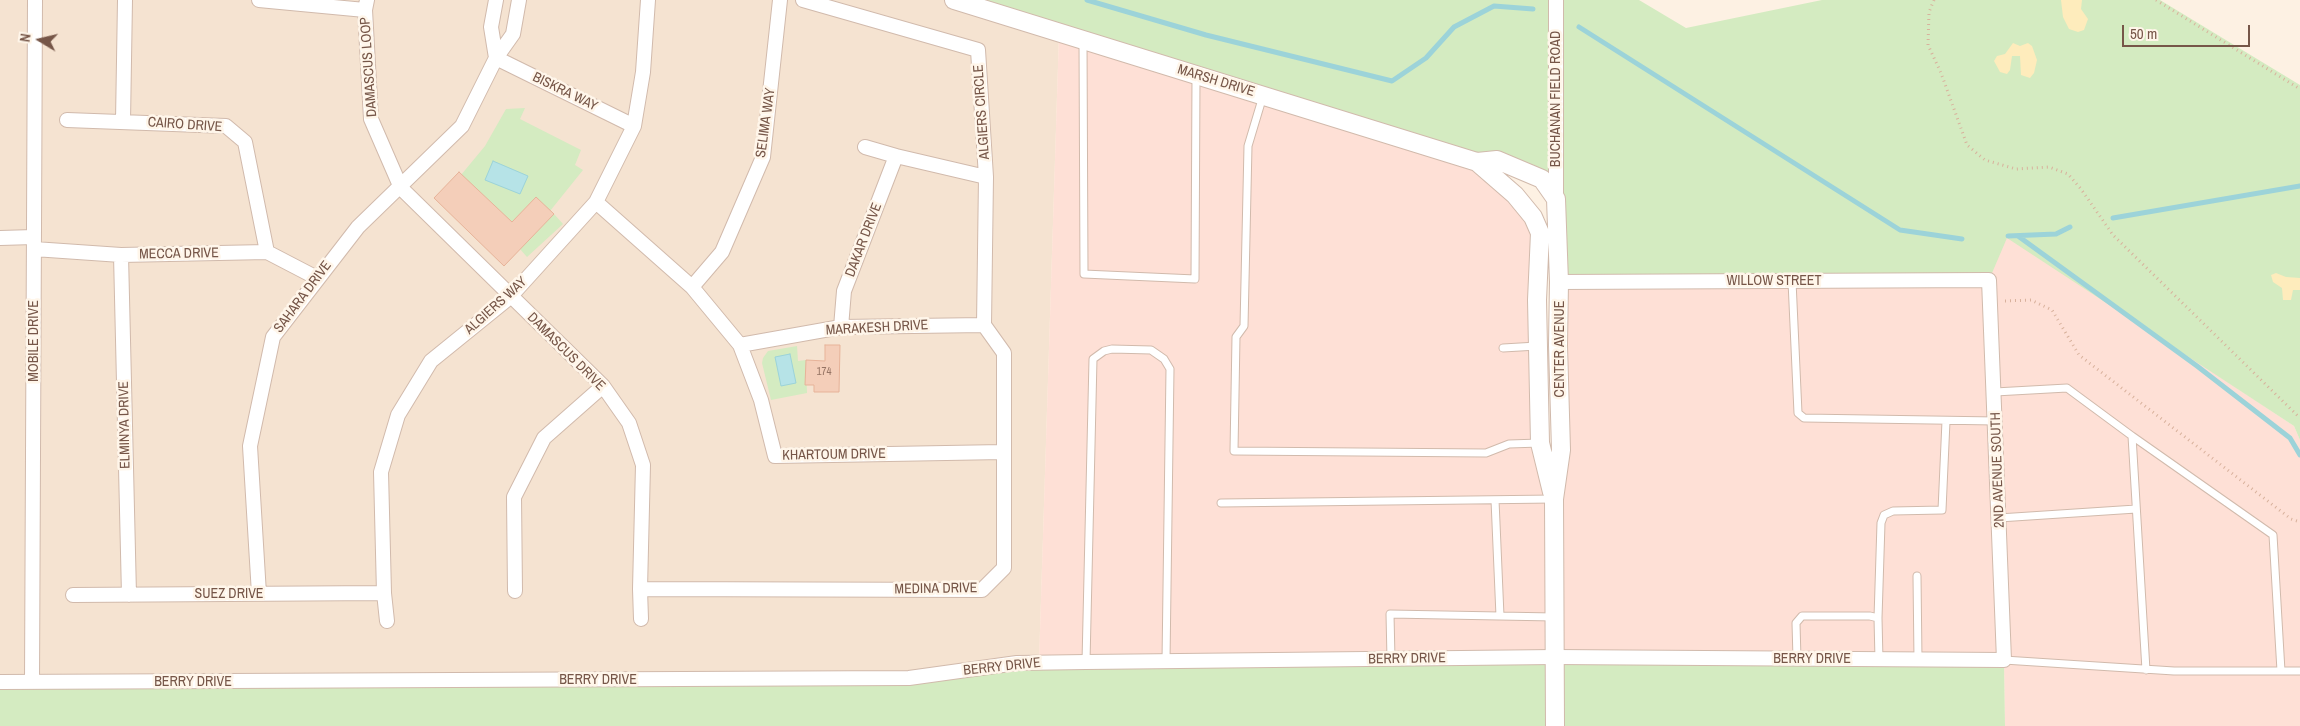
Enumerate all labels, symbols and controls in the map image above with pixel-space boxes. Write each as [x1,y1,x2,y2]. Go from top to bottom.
north arrow [15,15,65,65]
scale bar [2125,15,2252,47]
street label: DAMASCUS LOOP [357,16,381,118]
text: 50 m [2130,23,2157,44]
street label: BUCHANAN FIELD ROAD [1548,31,1564,167]
text: N [16,32,35,43]
street label: MARSH DRIVE [1175,61,1257,101]
street label: ALGIERS CIRCLE [970,64,994,160]
street label: BISKRA WAY [530,69,600,115]
street label: SELIMA WAY [753,87,779,159]
street label: CAIRO DRIVE [147,114,223,136]
street label: DAKAR DRIVE [842,201,886,279]
street label: MECCA DRIVE [139,245,219,263]
street label: SAHARA DRIVE [271,258,335,336]
street label: WILLOW STREET [1726,273,1822,289]
street label: ALGIERS WAY [461,274,531,338]
street label: MOBILE DRIVE [26,300,42,382]
street label: CENTER AVENUE [1552,301,1568,397]
street label: DAMASCUS DRIVE [524,310,608,394]
street label: MARAKESH DRIVE [825,317,929,339]
house number: 174 [816,365,832,379]
street label: ELMINYA DRIVE [116,381,134,469]
street label: 2ND AVENUE SOUTH [1988,412,2008,528]
street label: KHARTOUM DRIVE [782,446,886,464]
street label: MEDINA DRIVE [894,580,978,598]
street label: SUEZ DRIVE [195,586,263,602]
street label: BERRY DRIVE [1368,650,1446,668]
street label: BERRY DRIVE [1773,651,1851,667]
street label: BERRY DRIVE [963,655,1041,679]
street label: BERRY DRIVE [559,672,637,688]
street label: BERRY DRIVE [154,674,232,690]

